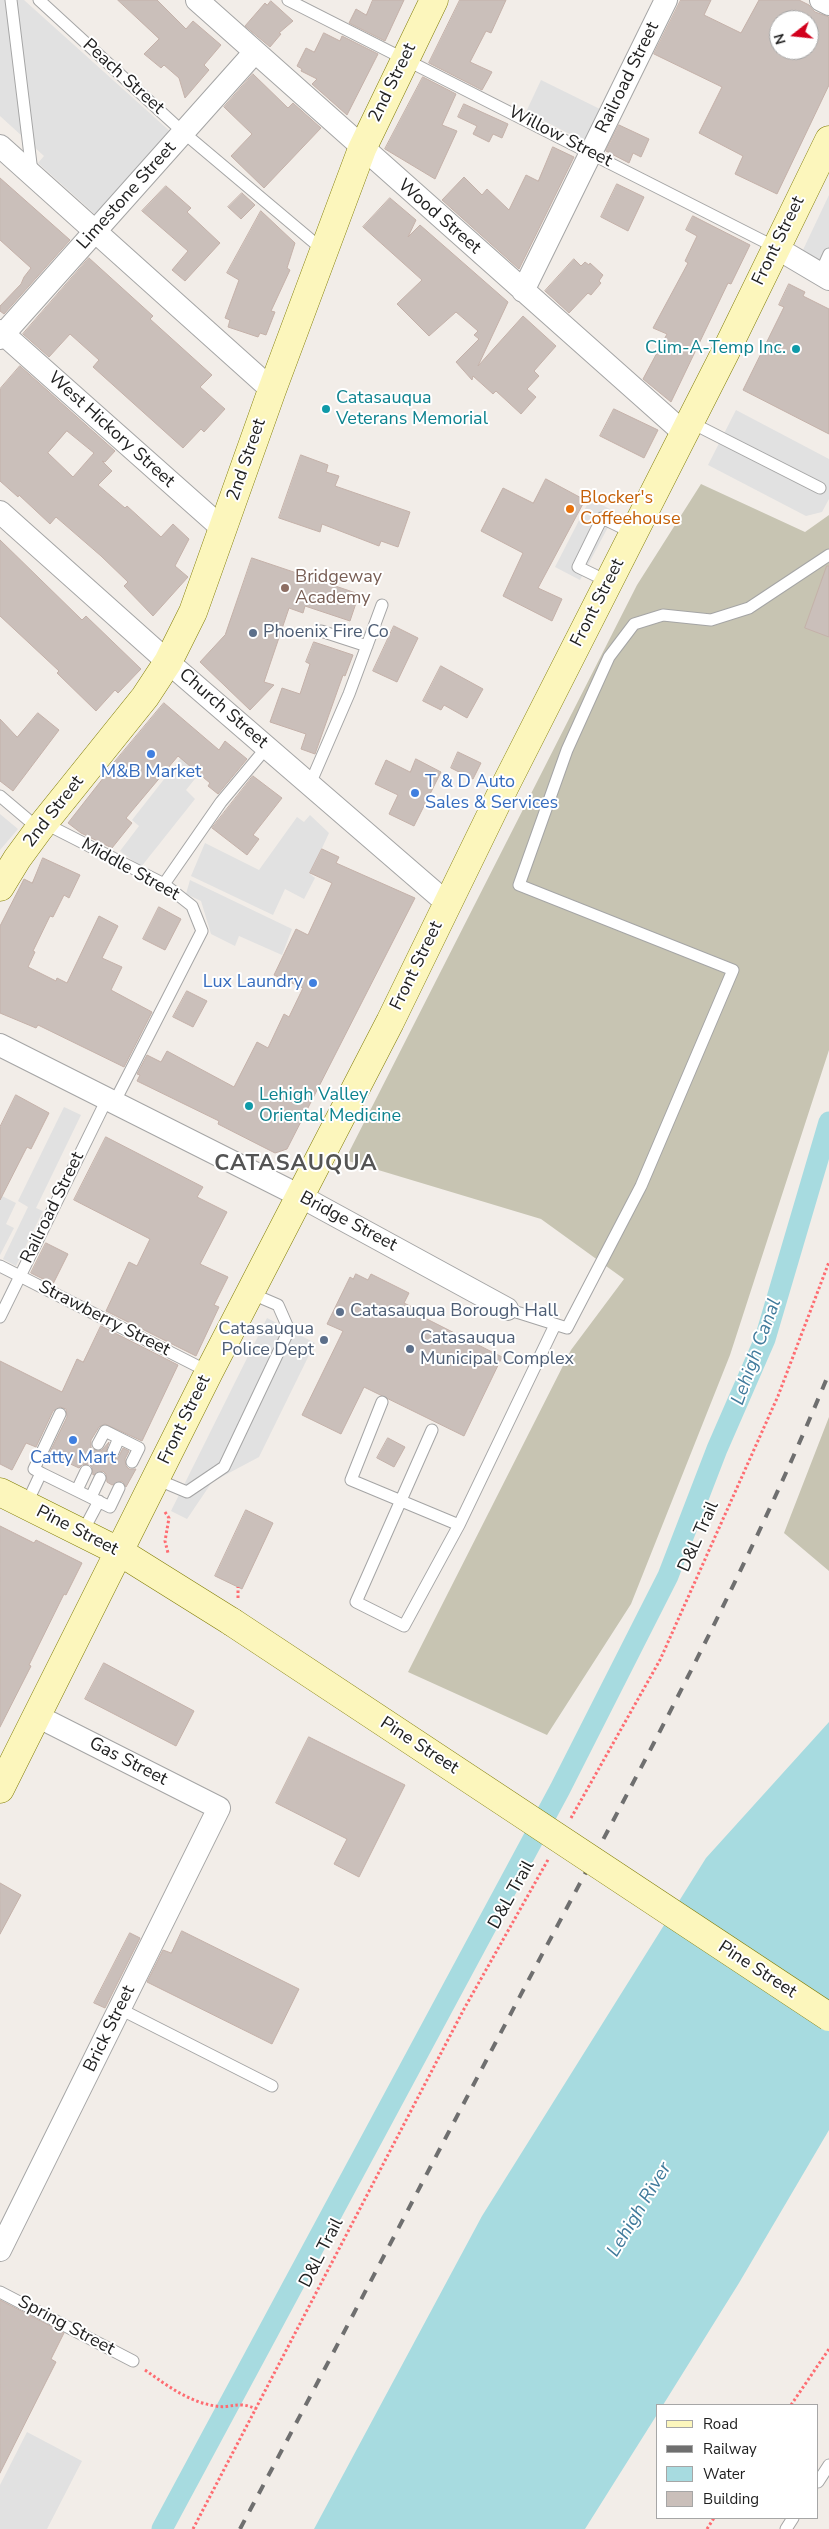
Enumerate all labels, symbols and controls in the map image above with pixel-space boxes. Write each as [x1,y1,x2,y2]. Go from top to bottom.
north arrow [769,10,819,60]
street label: Railroad Street [592,19,664,137]
text: N [769,31,791,47]
street label: Peach Street [78,35,168,119]
street label: 2nd Street [365,40,421,126]
street label: Willow Street [505,102,615,172]
street label: Limestone Street [73,138,181,254]
street label: Wood Street [393,175,485,259]
street label: Front Street [748,193,810,289]
place label: Clim-A-Temp Inc. [645,338,786,360]
marker: Clim-A-Temp Inc. [790,343,802,355]
street label: West Hickory Street [43,368,179,492]
place label: Catasauqua Veterans Memorial [336,388,488,430]
marker: Catasauqua Veterans Memorial [320,403,332,415]
street label: 2nd Street [223,416,271,504]
place label: Blocker's Coffeehouse [580,488,681,530]
marker: Blocker's Coffeehouse [564,503,576,515]
street label: Front Street [567,555,629,651]
place label: Bridgeway Academy [295,567,382,610]
marker: Bridgeway Academy [279,582,291,594]
place label: Phoenix Fire Co [263,622,389,644]
marker: Phoenix Fire Co [247,627,259,639]
street label: Church Street [174,664,272,754]
marker: M&B Market [145,748,157,760]
place label: M&B Market [101,762,201,784]
street label: 2nd Street [19,772,89,852]
place label: T & D Auto Sales & Services [425,772,558,814]
marker: T & D Auto Sales & Services [409,787,421,799]
street label: Middle Street [77,834,183,906]
street label: Front Street [386,918,448,1014]
place label: Lux Laundry [203,972,303,994]
marker: Lux Laundry [307,977,319,989]
place label: Lehigh Valley Oriental Medicine [259,1085,401,1128]
marker: Lehigh Valley Oriental Medicine [243,1100,255,1112]
street label: Railroad Street [17,1149,89,1267]
district label: CATASAUQUA [213,1152,379,1178]
street label: Bridge Street [296,1187,400,1257]
street label: Strawberry Street [35,1277,173,1361]
water label: Lehigh Canal [727,1296,787,1408]
place label: Catasauqua Borough Hall [350,1301,558,1323]
marker: Catasauqua Borough Hall [334,1306,346,1318]
place label: Catasauqua Police Dept [218,1319,314,1362]
place label: Catasauqua Municipal Complex [420,1328,574,1370]
marker: Catasauqua Police Dept [318,1334,330,1346]
marker: Catasauqua Municipal Complex [404,1343,416,1355]
street label: Front Street [154,1372,216,1468]
marker: Catty Mart [67,1434,79,1446]
place label: Catty Mart [30,1448,116,1470]
street label: D&L Trail [674,1498,724,1576]
street label: Pine Street [32,1501,122,1561]
street label: Pine Street [376,1713,462,1779]
street label: Gas Street [85,1733,171,1791]
street label: D&L Trail [484,1857,540,1933]
street label: Pine Street [714,1937,800,2003]
street label: Brick Street [80,1982,140,2076]
water label: Lehigh River [603,2159,677,2261]
street label: D&L Trail [295,2215,349,2291]
street label: Spring Street [14,2291,118,2361]
legend [656,2404,819,2519]
text: Road [703,2414,738,2434]
text: Railway [703,2439,757,2459]
text: Water [703,2464,745,2484]
text: Building [703,2489,759,2509]

